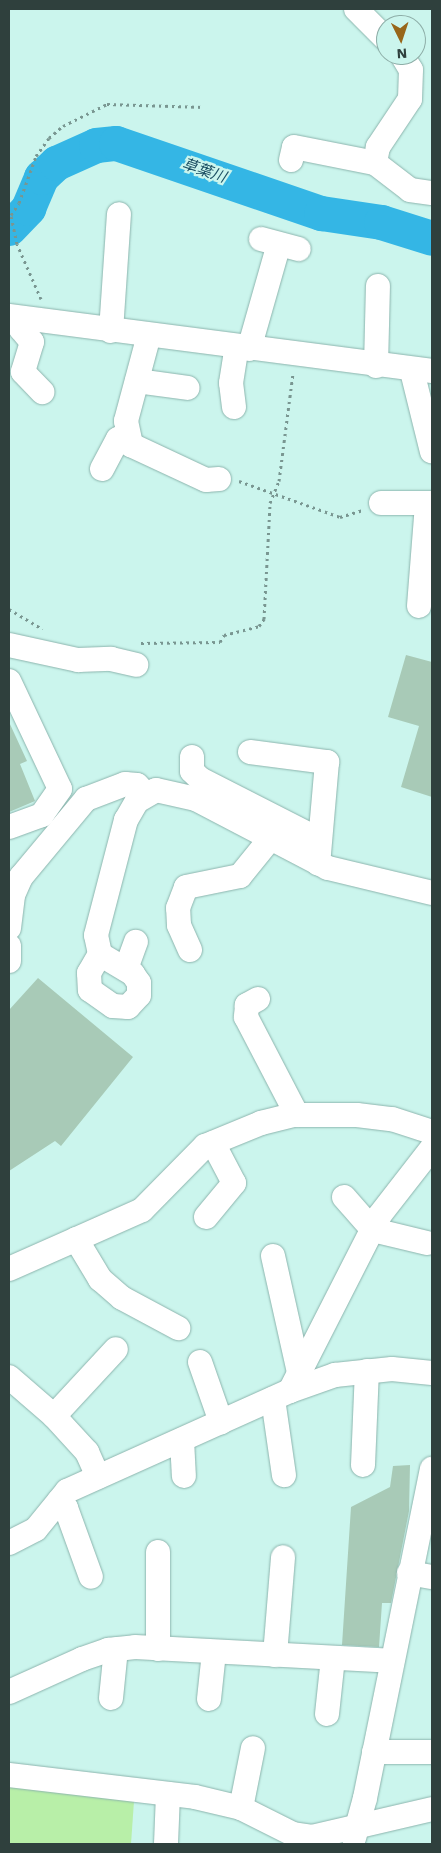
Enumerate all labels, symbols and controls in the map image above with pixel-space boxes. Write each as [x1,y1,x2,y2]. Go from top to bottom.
north arrow [376,15,426,65]
text: N [396,46,408,62]
water label: 草葉川 [180,155,228,187]

